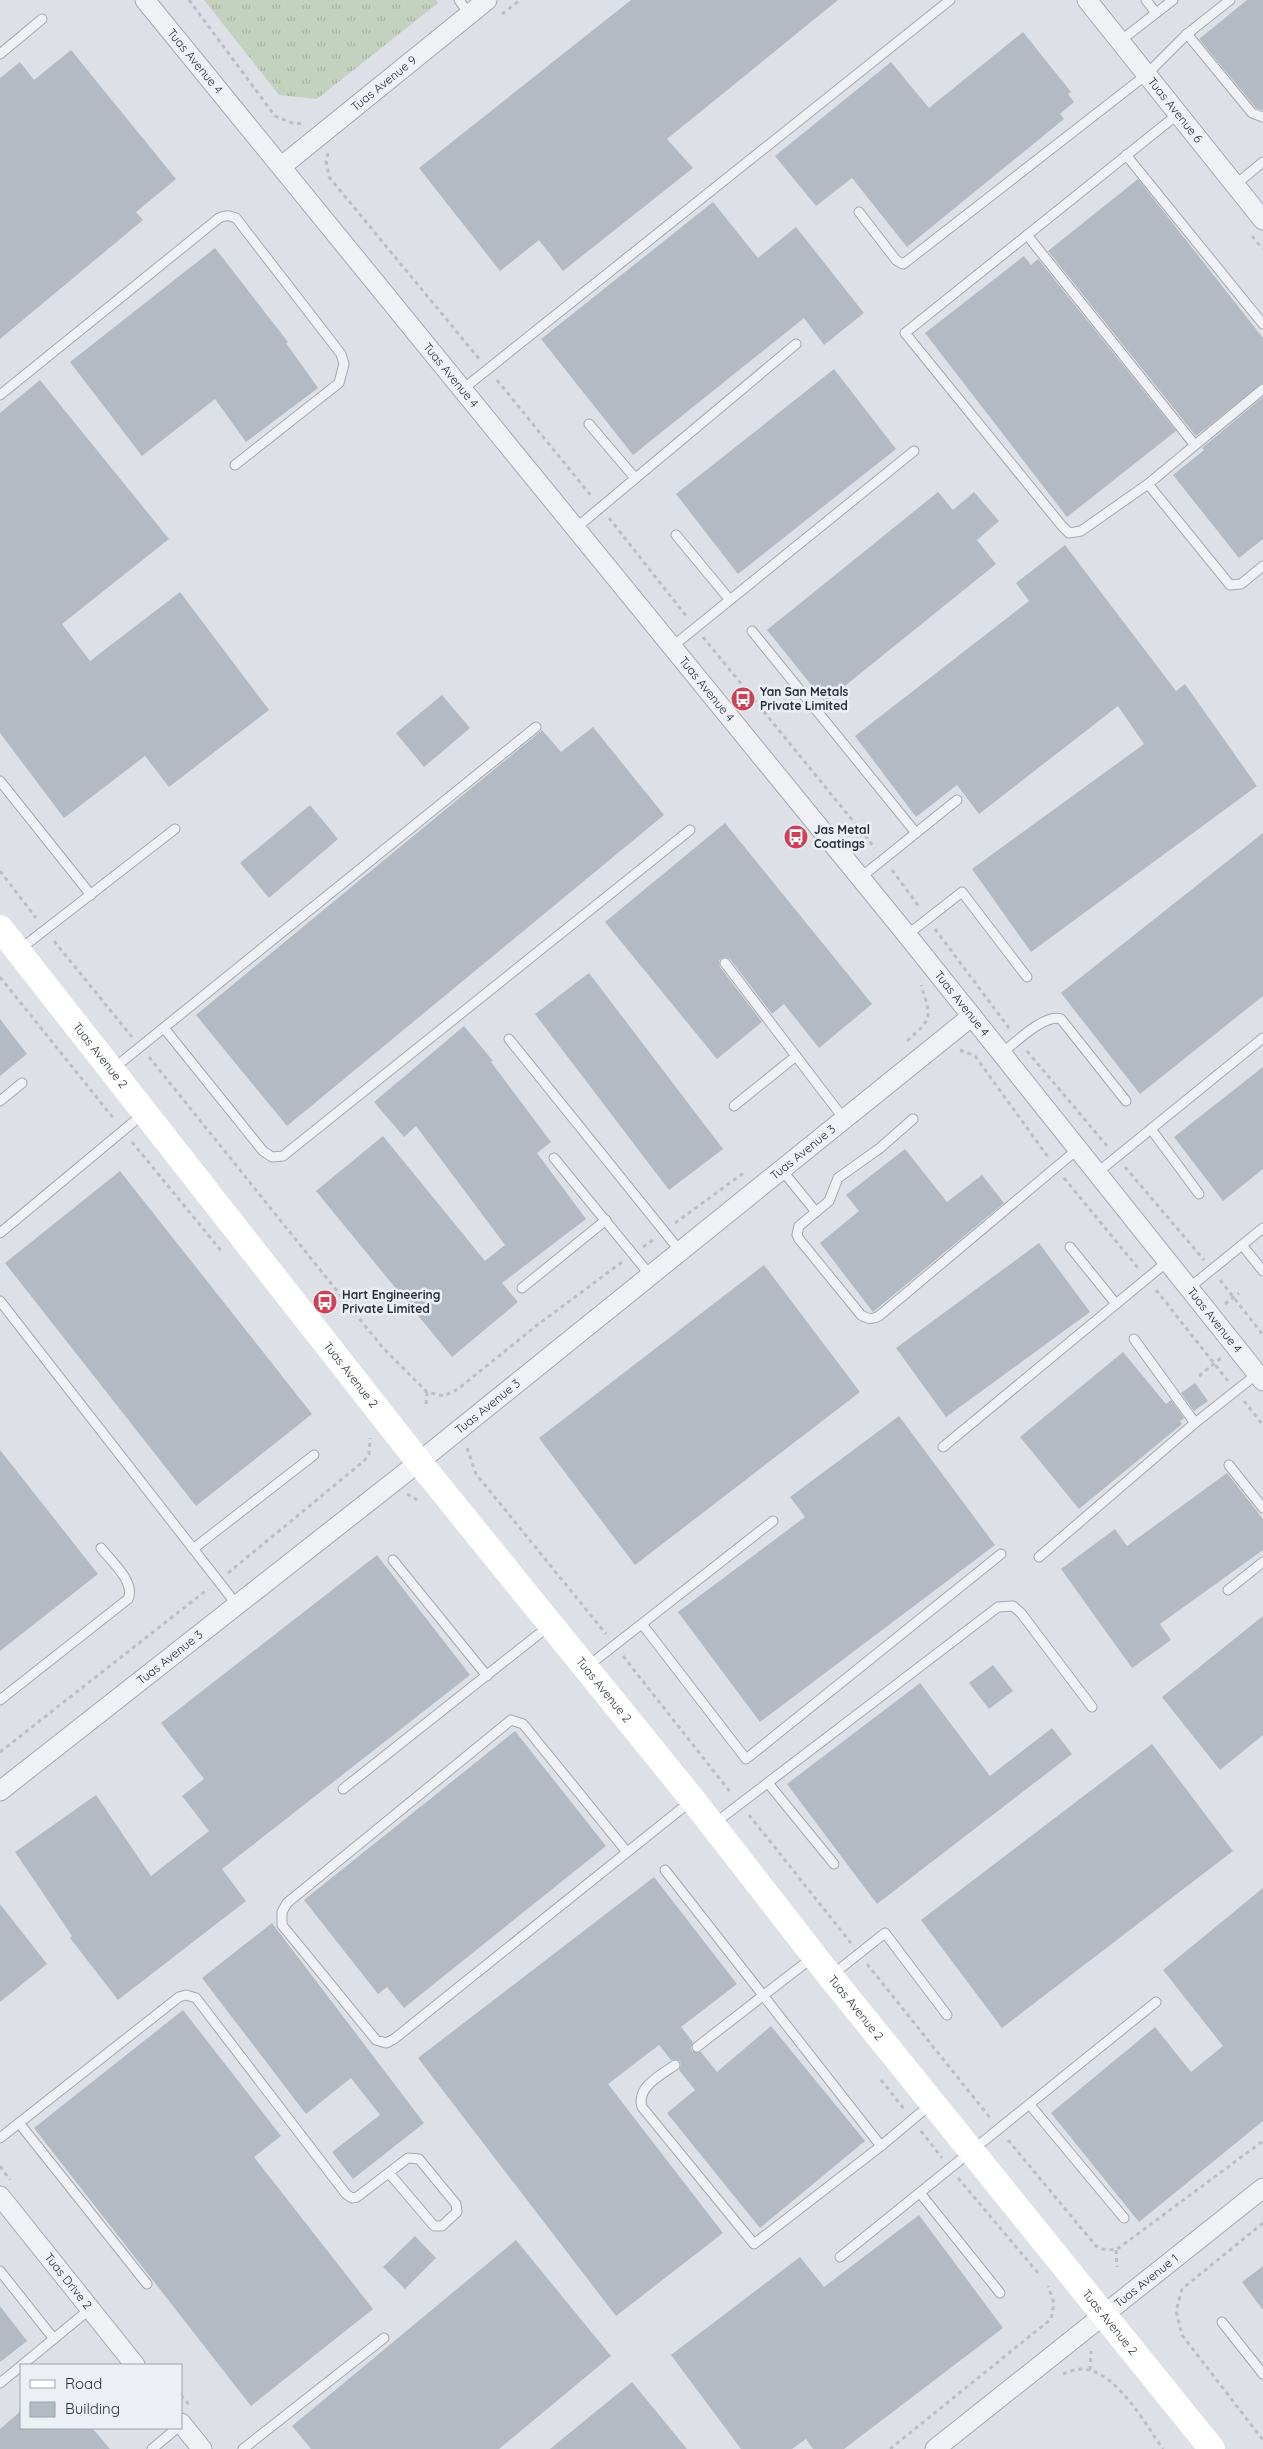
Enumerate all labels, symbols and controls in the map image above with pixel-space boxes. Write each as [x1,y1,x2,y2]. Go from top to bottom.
street label: Tuas Avenue 4 [164,25,226,96]
street label: Tuas Avenue 9 [348,52,419,114]
street label: Tuas Avenue 6 [1145,74,1207,146]
street label: Tuas Avenue 4 [420,339,482,410]
street label: Tuas Avenue 4 [676,653,738,724]
place label: Yan San Metals Private Limited [760,684,849,713]
bus stop icon: Yan San Metals Private Limited [730,686,756,712]
place label: Jas Metal Coatings [814,822,870,851]
bus stop icon: Jas Metal Coatings [783,824,809,850]
street label: Tuas Avenue 4 [932,968,993,1039]
street label: Tuas Avenue 2 [70,1019,131,1091]
street label: Tuas Avenue 3 [767,1121,838,1183]
street label: Tuas Avenue 4 [1184,1284,1245,1356]
place label: Hart Engineering Private Limited [342,1287,440,1316]
bus stop icon: Hart Engineering Private Limited [312,1289,338,1315]
street label: Tuas Avenue 2 [320,1339,382,1411]
street label: Tuas Avenue 3 [452,1375,523,1437]
street label: Tuas Avenue 3 [134,1627,205,1688]
street label: Tuas Avenue 2 [573,1654,635,1725]
street label: Tuas Avenue 2 [825,1972,887,2044]
street label: Tuas Drive 2 [41,2250,96,2312]
street label: Tuas Avenue 1 [1111,2250,1181,2311]
street label: Tuas Avenue 2 [1079,2286,1141,2358]
legend [20,2364,182,2429]
text: Road [65,2374,102,2393]
text: Building [65,2399,120,2418]

